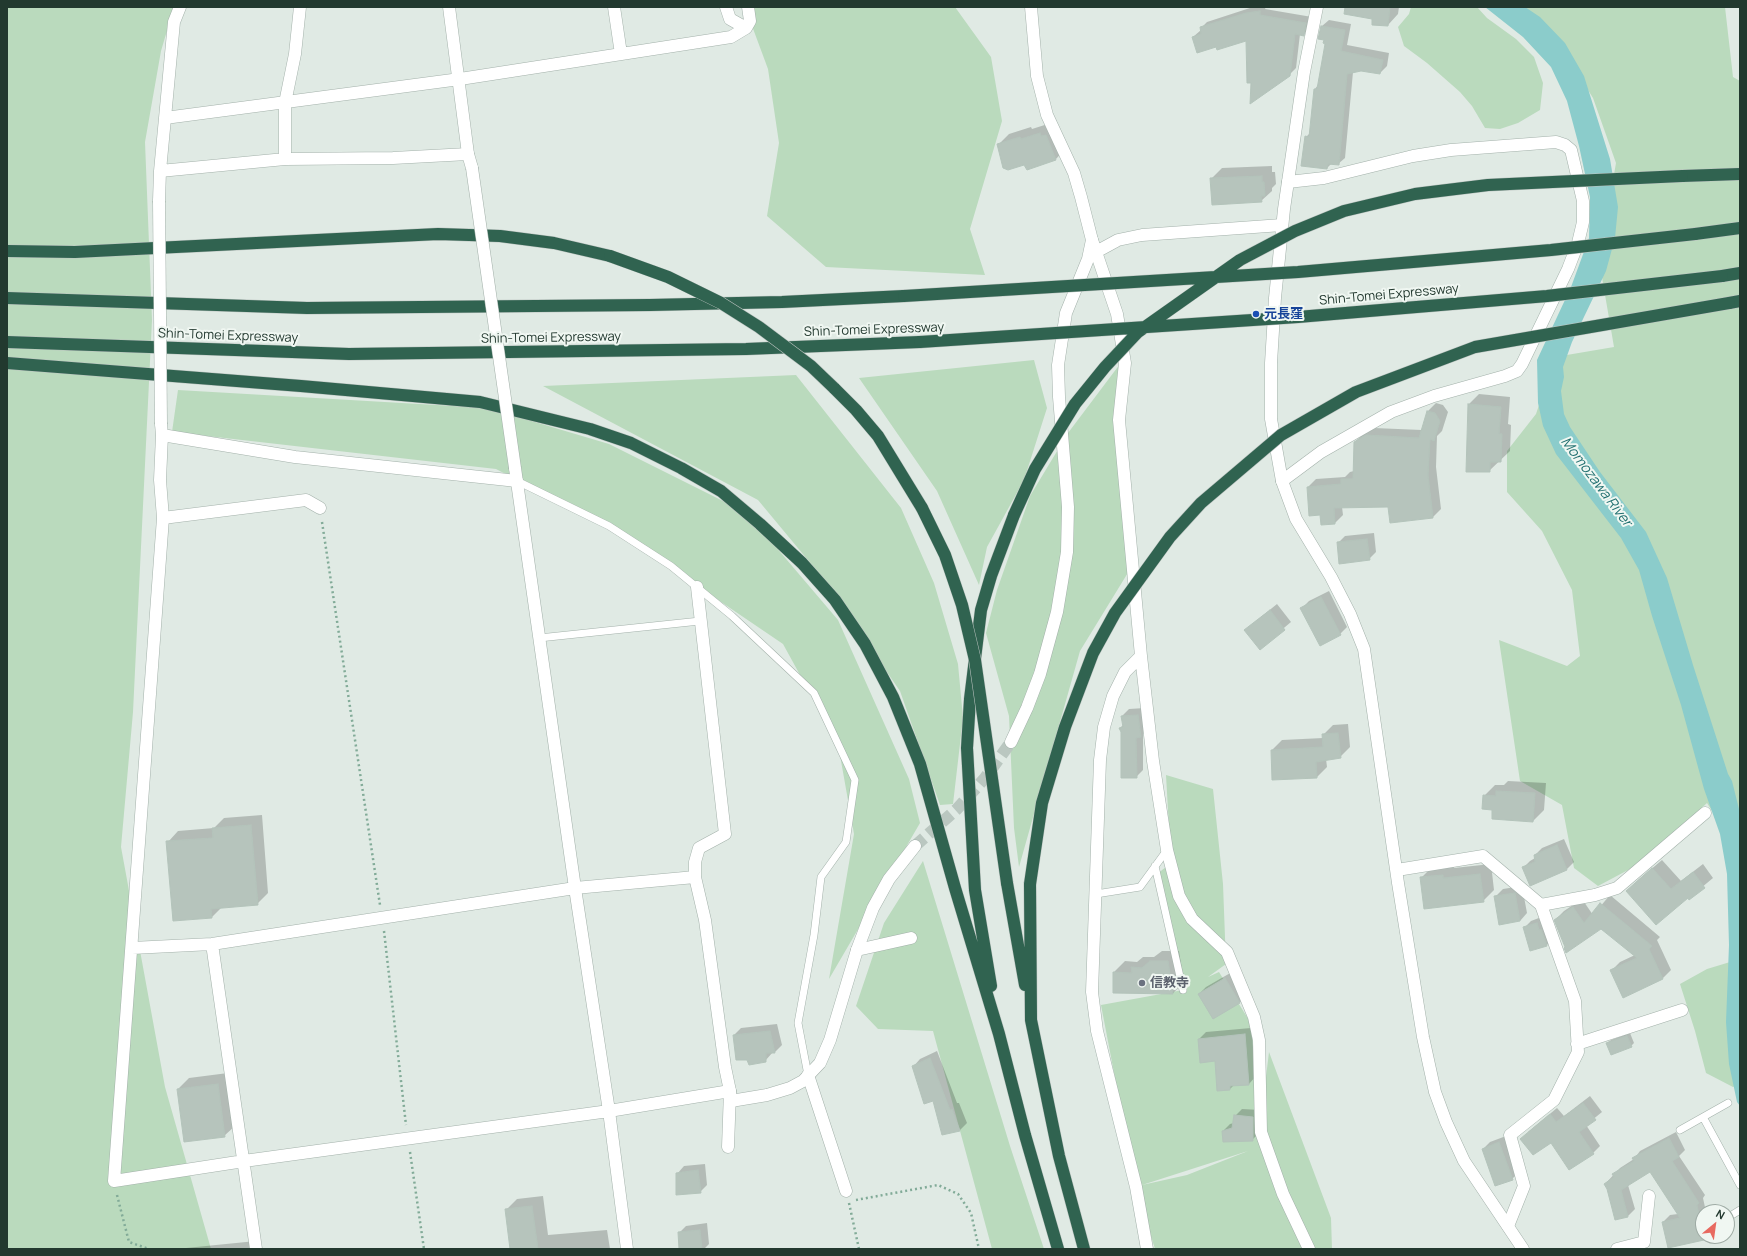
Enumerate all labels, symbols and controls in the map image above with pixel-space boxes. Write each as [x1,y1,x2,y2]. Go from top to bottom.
street label: Shin-Tomei Expressway [1318,281,1460,309]
place label: 元長窪 [1264,306,1303,322]
marker: 元長窪 [1251,309,1261,319]
street label: Shin-Tomei Expressway [804,320,944,340]
street label: Shin-Tomei Expressway [158,326,298,346]
street label: Shin-Tomei Expressway [481,329,621,347]
water label: Momozawa River [1557,434,1635,530]
place label: 信教寺 [1150,975,1189,991]
marker: 信教寺 [1137,978,1147,988]
north arrow [1695,1204,1735,1244]
text: N [1713,1205,1728,1222]

